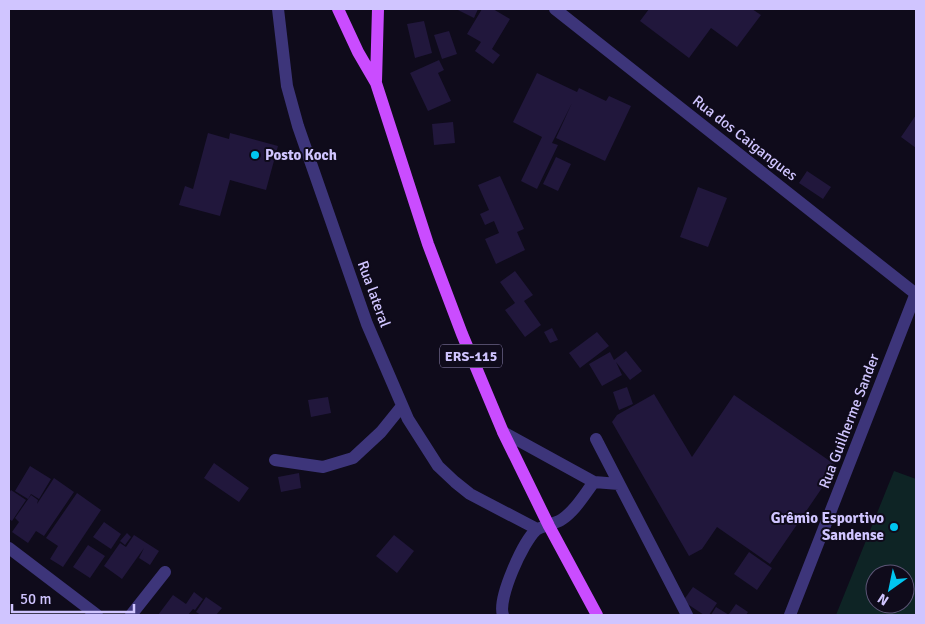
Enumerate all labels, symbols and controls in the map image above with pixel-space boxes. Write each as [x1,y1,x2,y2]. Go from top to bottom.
street label: Rua dos Caigangues [689,92,801,185]
place label: Posto Koch [265,146,337,164]
marker: Posto Koch [249,149,261,161]
street label: Rua lateral [354,258,394,330]
road number: ERS-115 [440,344,502,368]
street label: Rua Guilherme Sander [815,351,883,491]
place label: Grêmio Esportivo Sandense [771,509,884,544]
marker: Grêmio Esportivo Sandense [888,521,900,533]
north arrow [865,564,915,614]
scale bar [12,582,135,614]
text: 50 m [20,590,51,608]
text: N [874,590,892,609]

